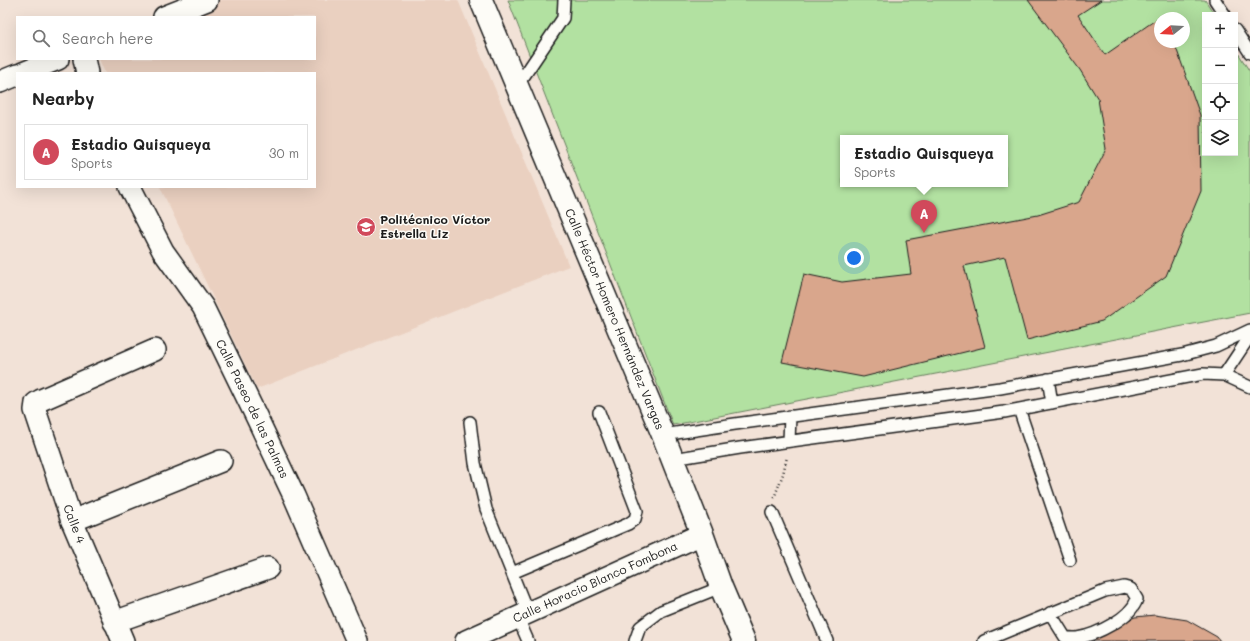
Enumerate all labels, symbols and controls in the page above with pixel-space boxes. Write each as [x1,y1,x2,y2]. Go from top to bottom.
north arrow [1154,12,1190,48]
map controls [1202,12,1238,156]
button: + [1202,12,1238,48]
search box [16,16,316,60]
icon: search [30,27,52,49]
text: Search here [62,28,153,48]
button: − [1202,48,1238,84]
button: locate [1202,84,1238,120]
text: Nearby [32,87,94,109]
button: layers [1202,120,1238,156]
text: Estadio Quisqueya [71,134,211,154]
popup [840,135,1008,187]
text: Estadio Quisqueya [854,143,994,163]
text: A [41,144,51,161]
text: 30 m [269,144,299,161]
text: Sports [71,154,113,171]
text: Sports [854,163,896,180]
pin: A [911,200,937,233]
street label: Calle Héctor Homero Hernández Vargas [562,206,669,432]
place label: Politécnico Víctor Estrella Liz [380,211,490,241]
school or university icon: Politécnico Víctor Estrella Liz [355,216,377,238]
your location [844,248,864,268]
street label: Calle Paseo de las Palmas [213,336,293,481]
street label: Calle 4 [60,502,90,545]
street label: Calle Horacio Blanco Fombona [510,537,680,626]

